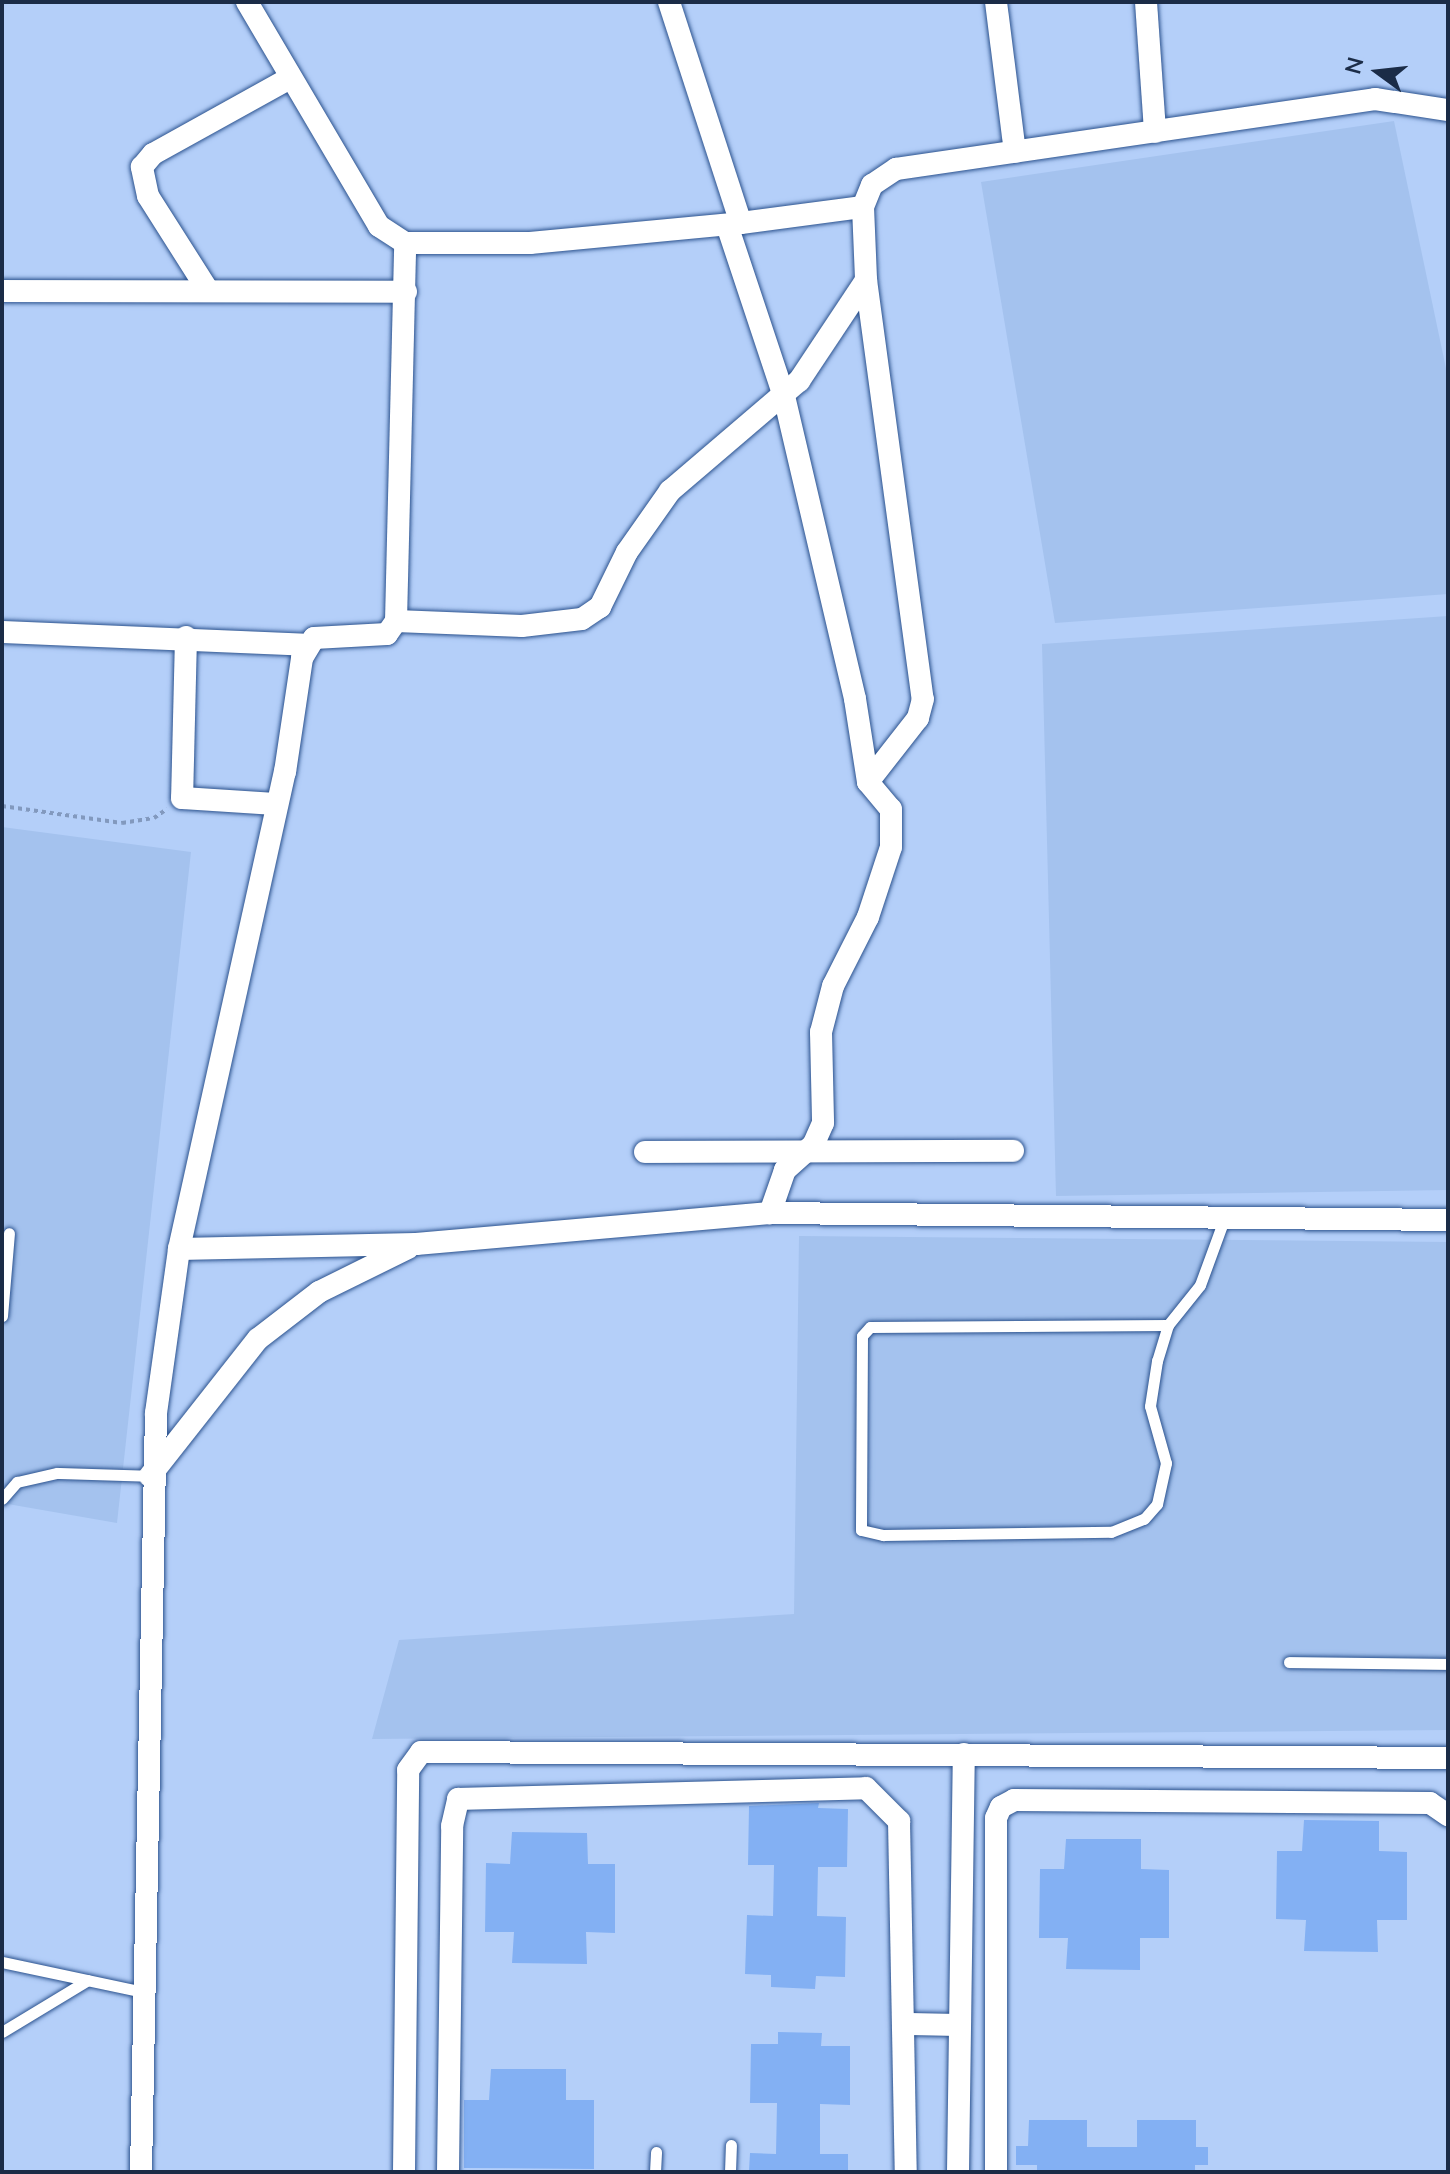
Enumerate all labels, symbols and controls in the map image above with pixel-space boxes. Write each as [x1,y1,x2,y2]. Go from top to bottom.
north arrow [1338,32,1418,112]
text: N [1338,54,1371,78]

